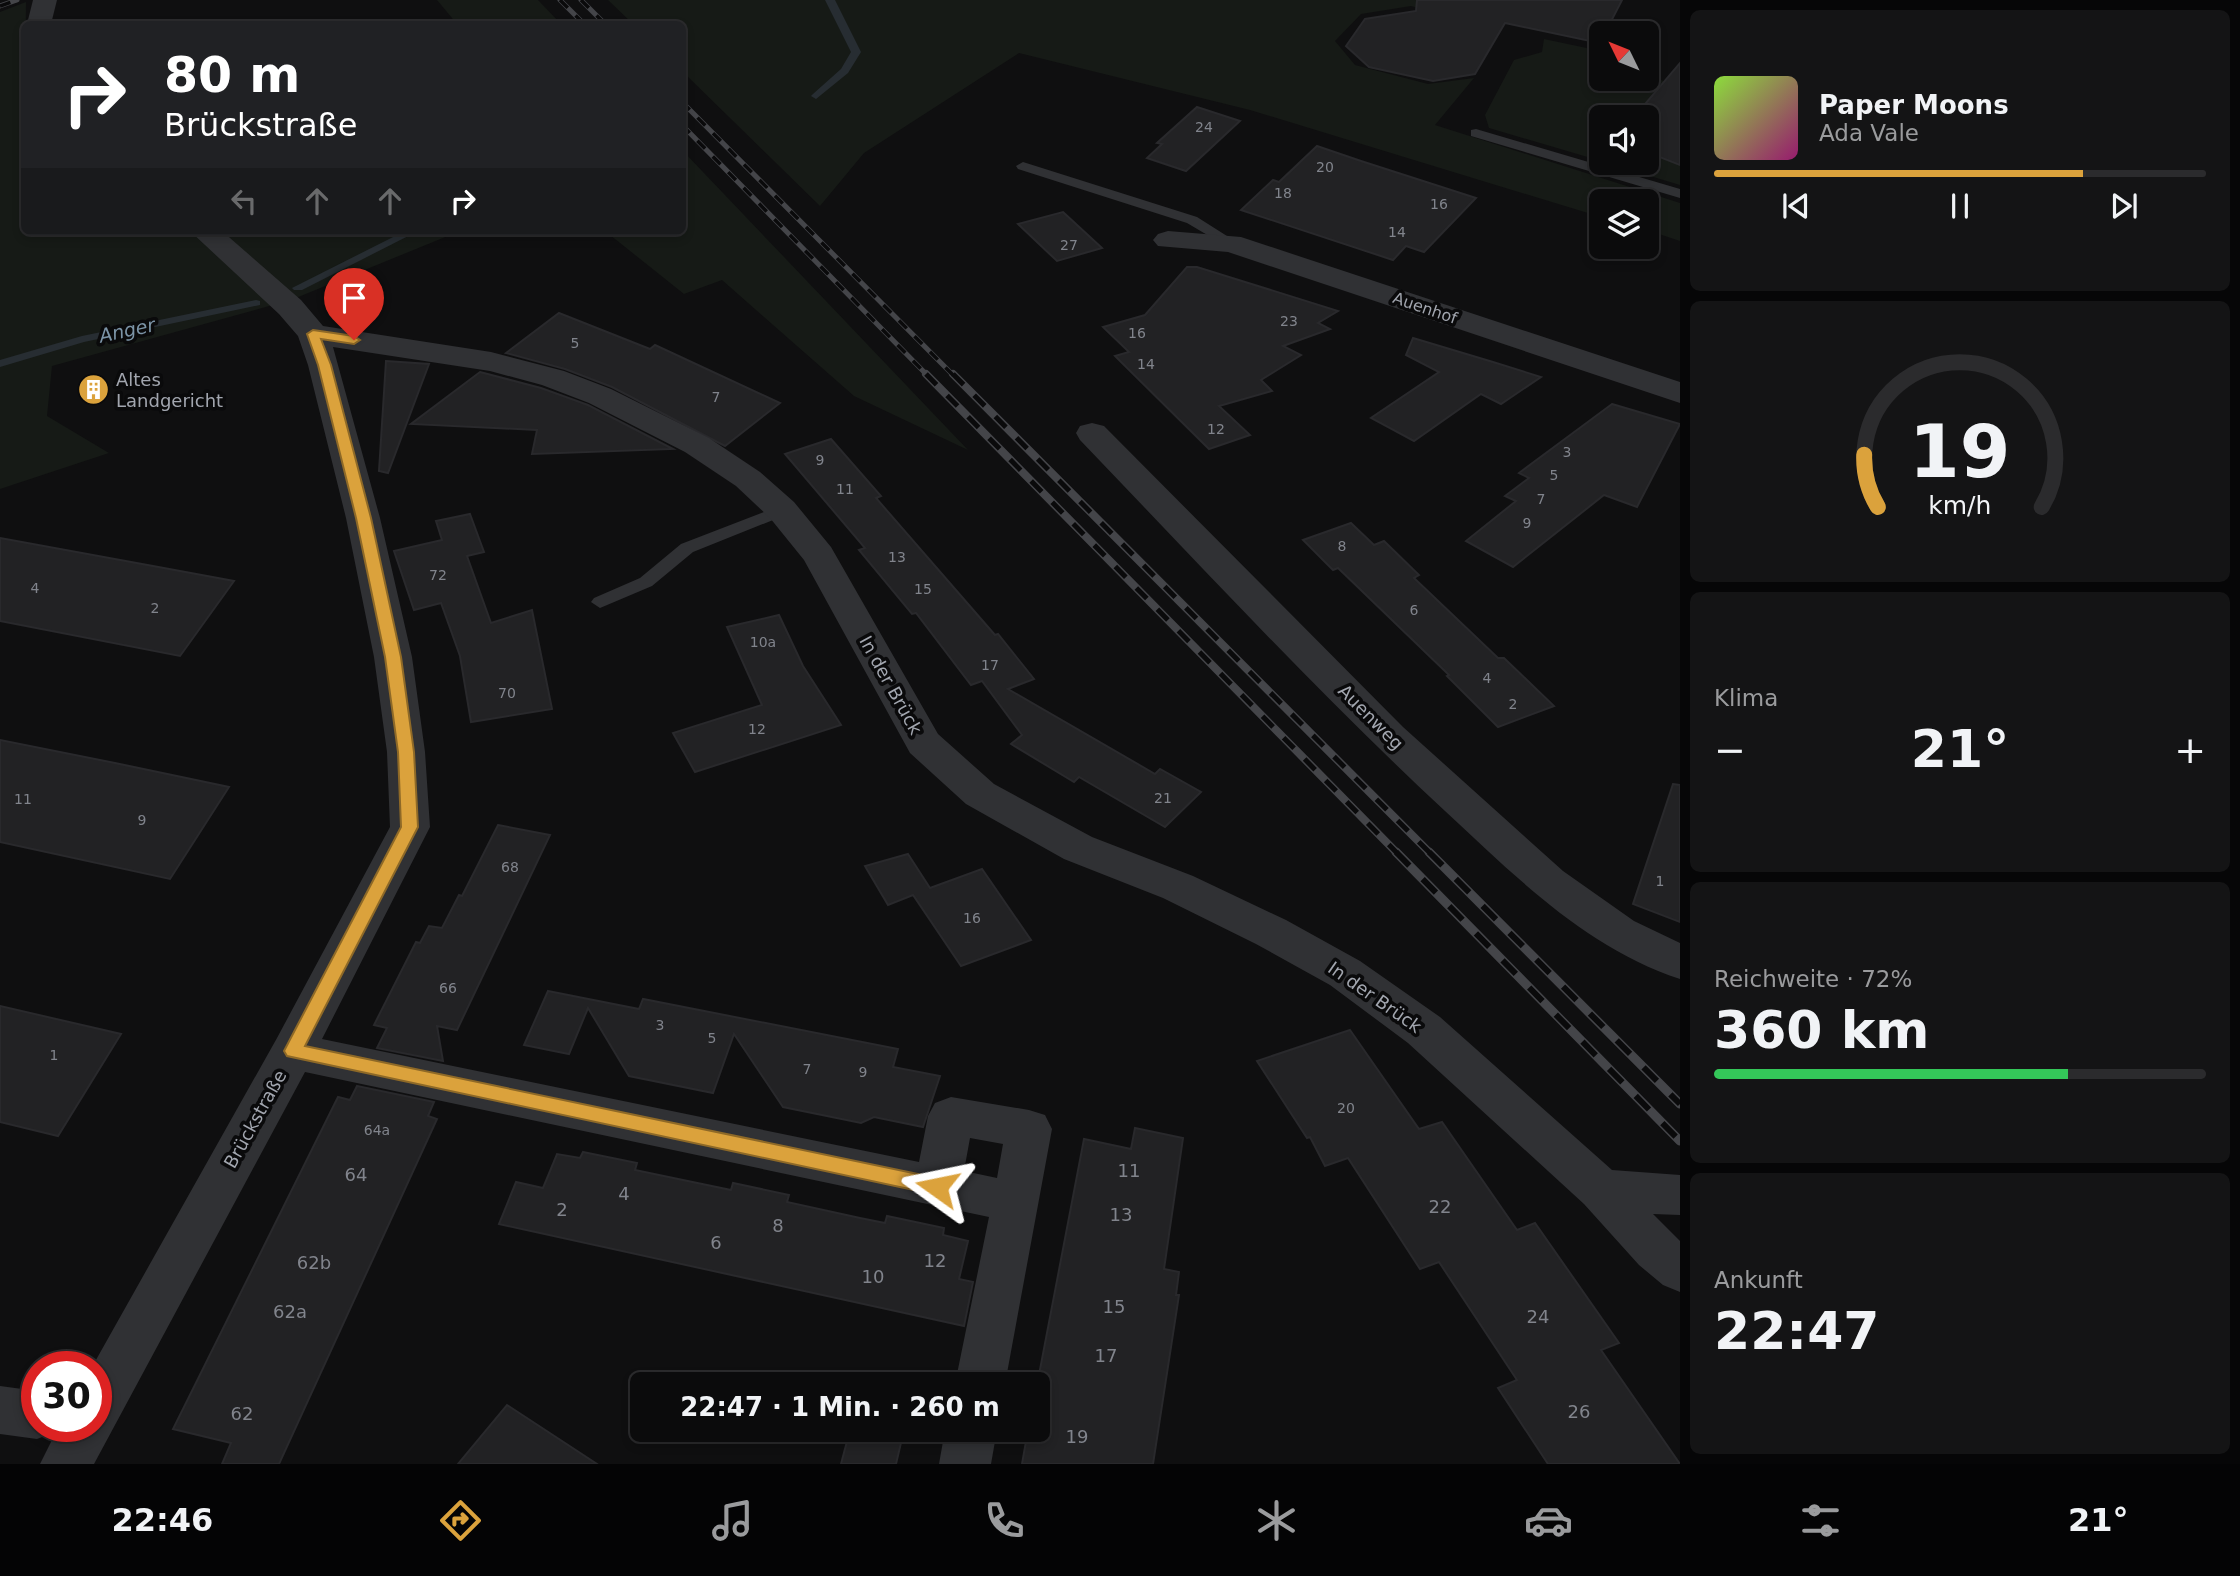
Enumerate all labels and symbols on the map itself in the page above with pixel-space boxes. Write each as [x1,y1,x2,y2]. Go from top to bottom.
north arrow [1589,21,1659,91]
house number: 24 [1195,119,1213,135]
house number: 20 [1316,159,1334,175]
house number: 18 [1274,185,1292,201]
house number: 16 [1430,196,1448,212]
house number: 14 [1388,224,1406,240]
house number: 27 [1060,237,1078,253]
pin [324,268,384,340]
street label: Auenhof [1390,288,1460,328]
water label: Anger [95,313,158,347]
house number: 23 [1280,313,1298,329]
house number: 16 [1128,325,1146,341]
house number: 5 [571,335,579,351]
house number: 14 [1137,356,1155,372]
place label: Altes Landgericht [116,369,223,411]
building icon: Altes Landgericht [76,372,110,406]
house number: 7 [712,389,720,405]
house number: 12 [1207,421,1225,437]
house number: 3 [1563,444,1571,460]
house number: 9 [816,452,824,468]
house number: 5 [1550,467,1558,483]
house number: 11 [836,481,854,497]
house number: 7 [1537,491,1545,507]
house number: 9 [1523,515,1531,531]
house number: 8 [1338,538,1346,554]
house number: 13 [888,549,906,565]
house number: 72 [429,567,447,583]
house number: 4 [31,580,40,596]
house number: 15 [914,581,932,597]
house number: 2 [151,600,159,616]
house number: 6 [1410,602,1419,618]
street label: In der Brück [855,632,927,738]
house number: 10a [750,634,776,650]
house number: 17 [981,657,999,673]
house number: 4 [1483,670,1492,686]
street label: Auenweg [1334,680,1408,754]
house number: 70 [498,685,516,701]
house number: 2 [1509,696,1517,712]
house number: 12 [748,721,766,737]
house number: 21 [1154,790,1172,806]
house number: 11 [14,791,32,807]
house number: 9 [138,812,146,828]
house number: 68 [501,859,519,875]
house number: 1 [1656,873,1664,889]
house number: 16 [963,910,981,926]
street label: In der Brück [1324,957,1426,1037]
house number: 66 [439,980,457,996]
house number: 3 [656,1017,664,1033]
house number: 5 [708,1030,716,1046]
house number: 1 [50,1047,58,1063]
house number: 7 [803,1061,811,1077]
house number: 9 [859,1064,867,1080]
street label: Brückstraße [219,1066,291,1172]
house number: 20 [1337,1100,1355,1116]
house number: 64a [364,1122,390,1138]
position arrow [900,1150,974,1224]
house number: 11 [1118,1160,1140,1181]
house number: 64 [345,1164,367,1185]
house number: 4 [618,1183,630,1204]
house number: 22 [1429,1196,1451,1217]
house number: 2 [556,1199,568,1220]
house number: 13 [1110,1204,1132,1225]
house number: 8 [772,1215,784,1236]
house number: 6 [710,1232,722,1253]
house number: 12 [924,1250,946,1271]
house number: 62b [297,1252,331,1273]
house number: 10 [862,1266,884,1287]
house number: 15 [1103,1296,1125,1317]
house number: 62a [273,1301,307,1322]
house number: 24 [1527,1306,1549,1327]
house number: 17 [1095,1345,1117,1366]
speed limit sign: 30 [21,1351,112,1442]
house number: 26 [1568,1401,1590,1422]
house number: 62 [231,1403,253,1424]
house number: 19 [1066,1426,1088,1447]

